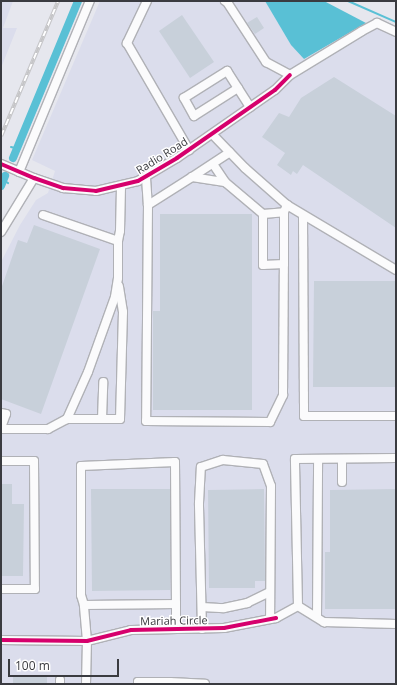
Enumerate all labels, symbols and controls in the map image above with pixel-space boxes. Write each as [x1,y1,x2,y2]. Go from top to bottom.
street label: Radio Road [134,135,190,177]
street label: Mariah Circle [140,614,208,628]
scale bar [10,651,121,677]
text: 100 m [15,657,50,674]

